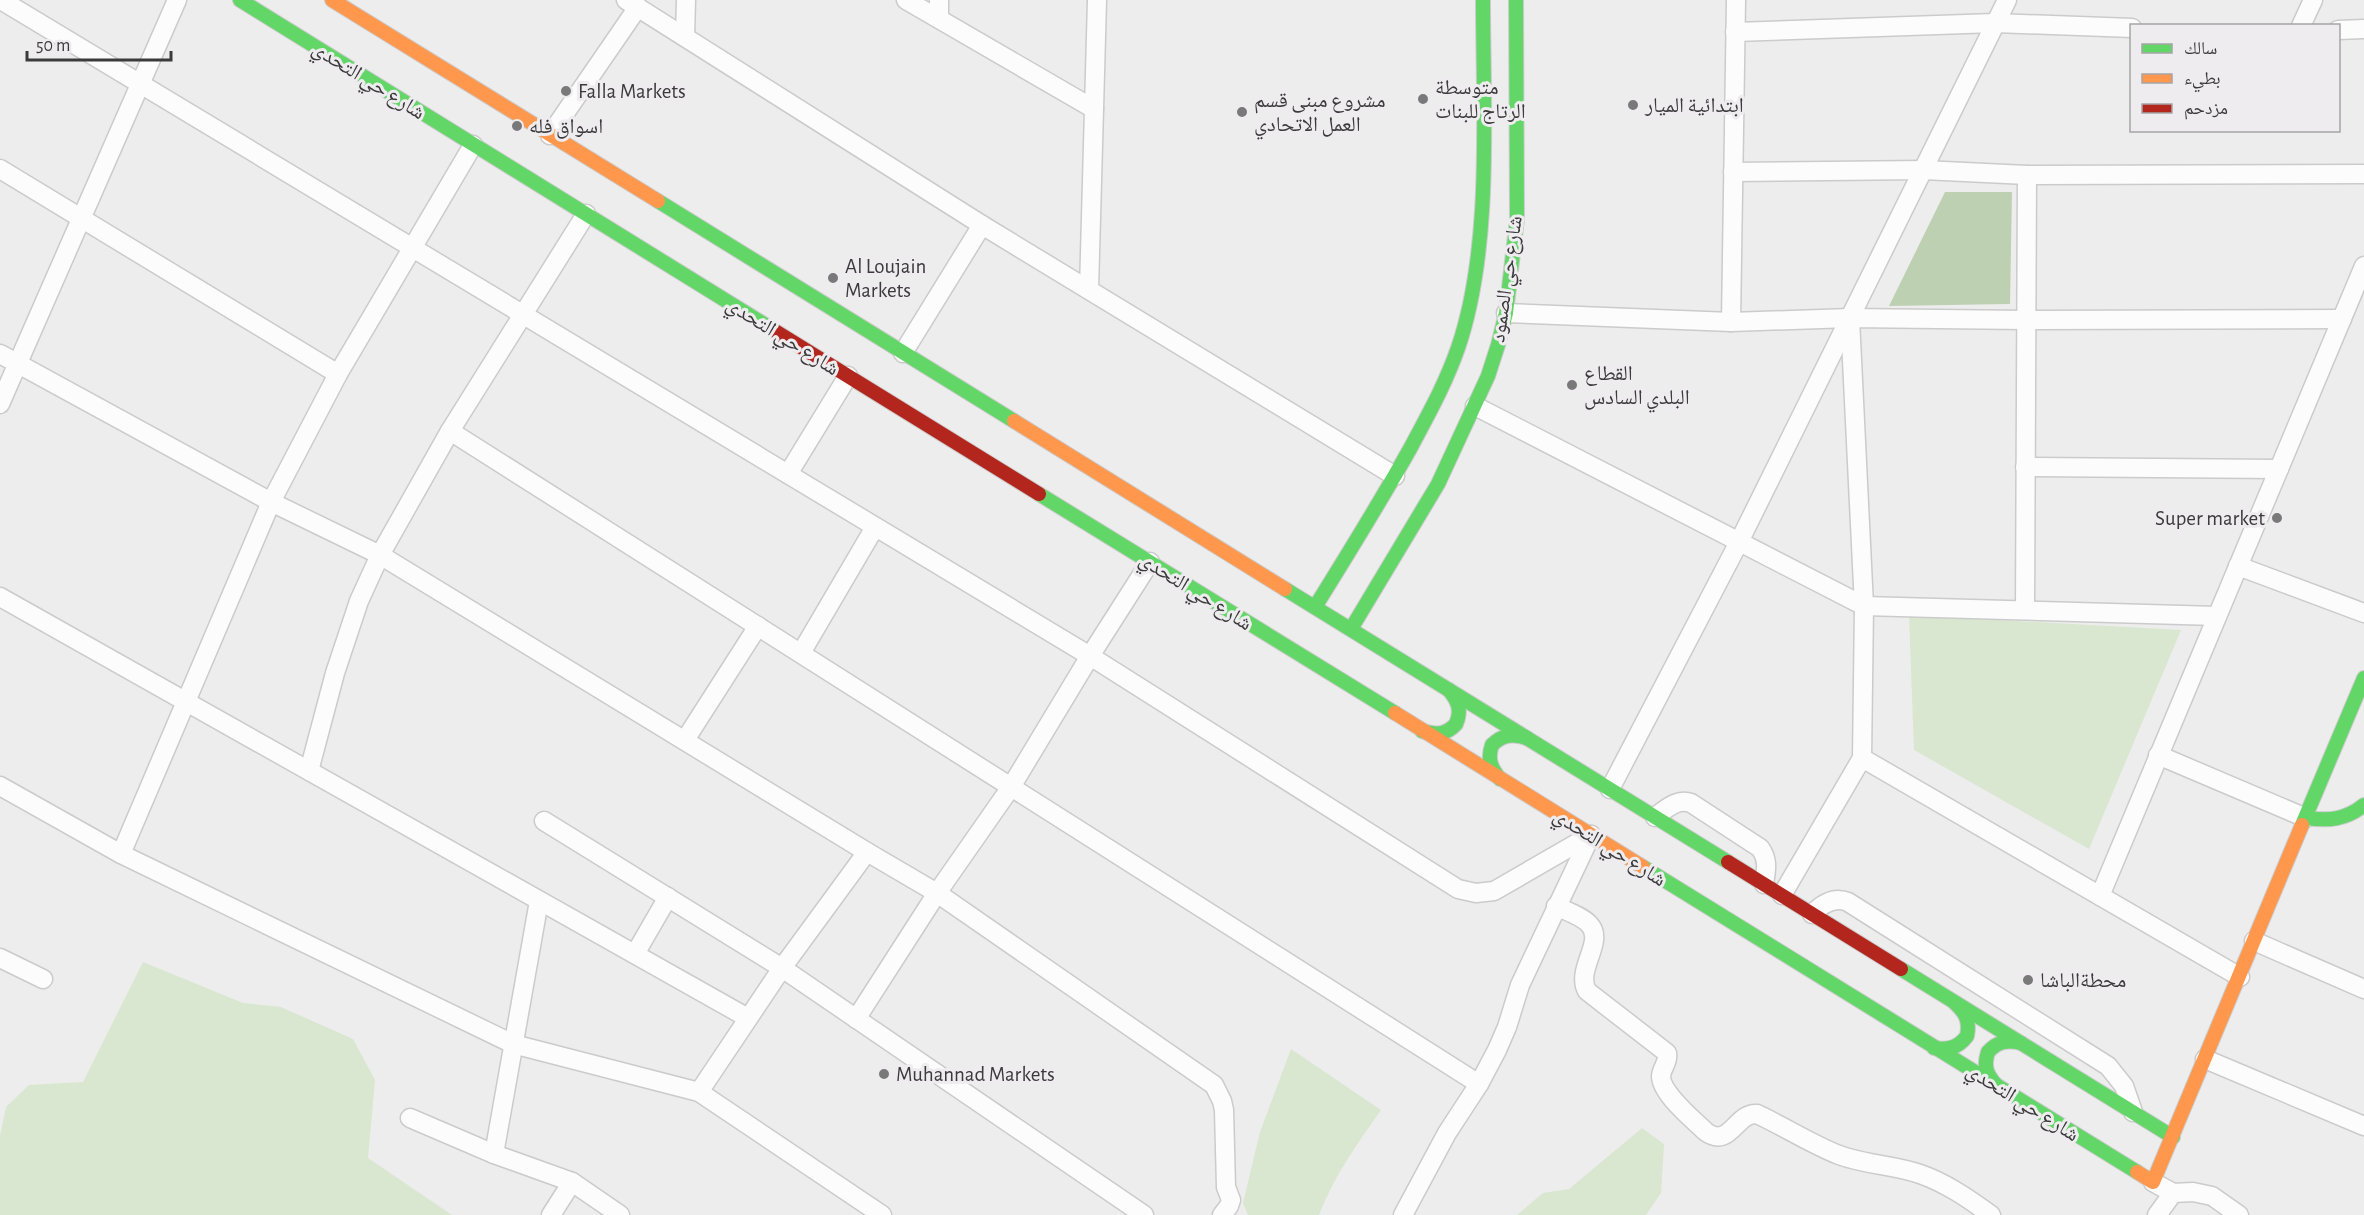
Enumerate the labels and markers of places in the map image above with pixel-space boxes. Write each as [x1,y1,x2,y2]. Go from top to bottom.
place label: متوسطة الرتاج للبنات [1435,77,1526,124]
place label: Falla Markets [578,81,686,102]
marker: Falla Markets [559,84,573,98]
place label: مشروع مبنى قسم العمل الاتحادي [1254,90,1386,140]
marker: متوسطة الرتاج للبنات [1416,92,1430,106]
place label: ابتدائية الميار [1644,95,1744,117]
marker: ابتدائية الميار [1626,98,1640,112]
marker: مشروع مبنى قسم العمل الاتحادي [1235,105,1249,119]
place label: اسواق فله [529,116,603,139]
marker: اسواق فله [510,119,524,133]
place label: Al Loujain Markets [845,256,926,301]
marker: Al Loujain Markets [826,271,840,285]
place label: القطاع البلدي السادس [1584,363,1690,413]
marker: القطاع البلدي السادس [1565,378,1579,392]
place label: Super market [2155,508,2265,529]
marker: Super market [2270,511,2284,525]
place label: محطةالباشا [2040,970,2126,992]
marker: محطةالباشا [2021,973,2035,987]
place label: Muhannad Markets [896,1064,1055,1085]
marker: Muhannad Markets [877,1067,891,1081]

